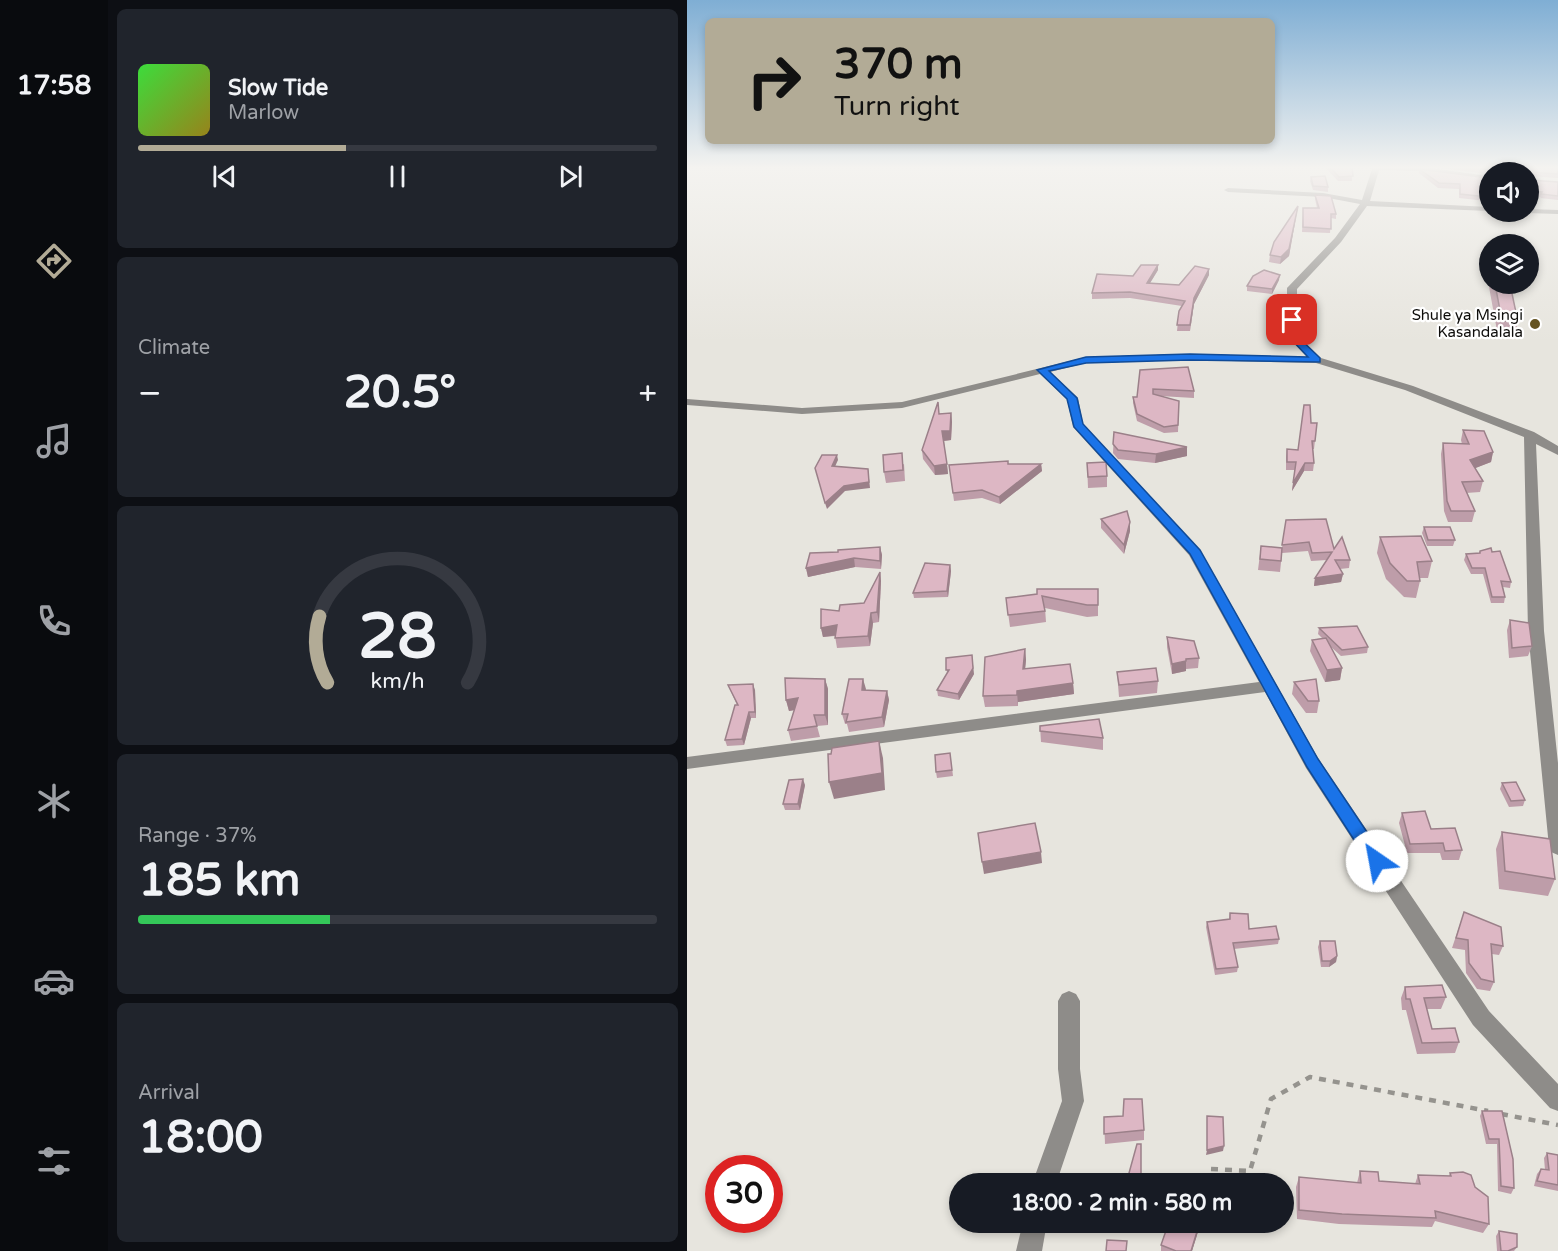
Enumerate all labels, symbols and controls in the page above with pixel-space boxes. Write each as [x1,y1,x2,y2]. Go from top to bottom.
text: 370 m [834,39,963,90]
icon: right [735,42,813,120]
text: 17:58 [17,69,91,102]
text: Slow Tide [228,75,328,101]
text: Turn right [834,90,960,123]
text: Marlow [228,101,299,125]
icon: previous [208,160,241,193]
icon: pause [381,160,414,193]
icon: next [554,160,587,193]
map controls [1479,162,1539,294]
button: sound [1479,162,1539,222]
button: layers [1479,234,1539,294]
icon: directions [33,240,75,282]
pin [1266,294,1317,345]
icon: arrive [1275,303,1308,336]
place label: Shule ya Msingi Kasandalala [1412,306,1523,341]
marker: Shule ya Msingi Kasandalala [1528,317,1542,331]
text: Climate [138,336,210,360]
text: 20.5° [344,366,456,420]
text: − [138,374,162,413]
text: + [638,374,657,413]
icon: music [33,420,75,462]
icon: phone [33,600,75,642]
text: 28 [358,600,437,675]
text: km/h [371,668,424,694]
icon: climate [33,780,75,822]
text: Range · 37% [138,824,257,848]
position arrow [1345,829,1409,893]
text: 185 km [138,854,300,908]
icon: car [33,960,75,1002]
text: Arrival [138,1081,200,1105]
text: 18:00 [138,1111,263,1165]
icon: filters [33,1140,75,1182]
speed limit sign: 30 [705,1155,783,1233]
text: 18:00 · 2 min · 580 m [1011,1190,1232,1216]

